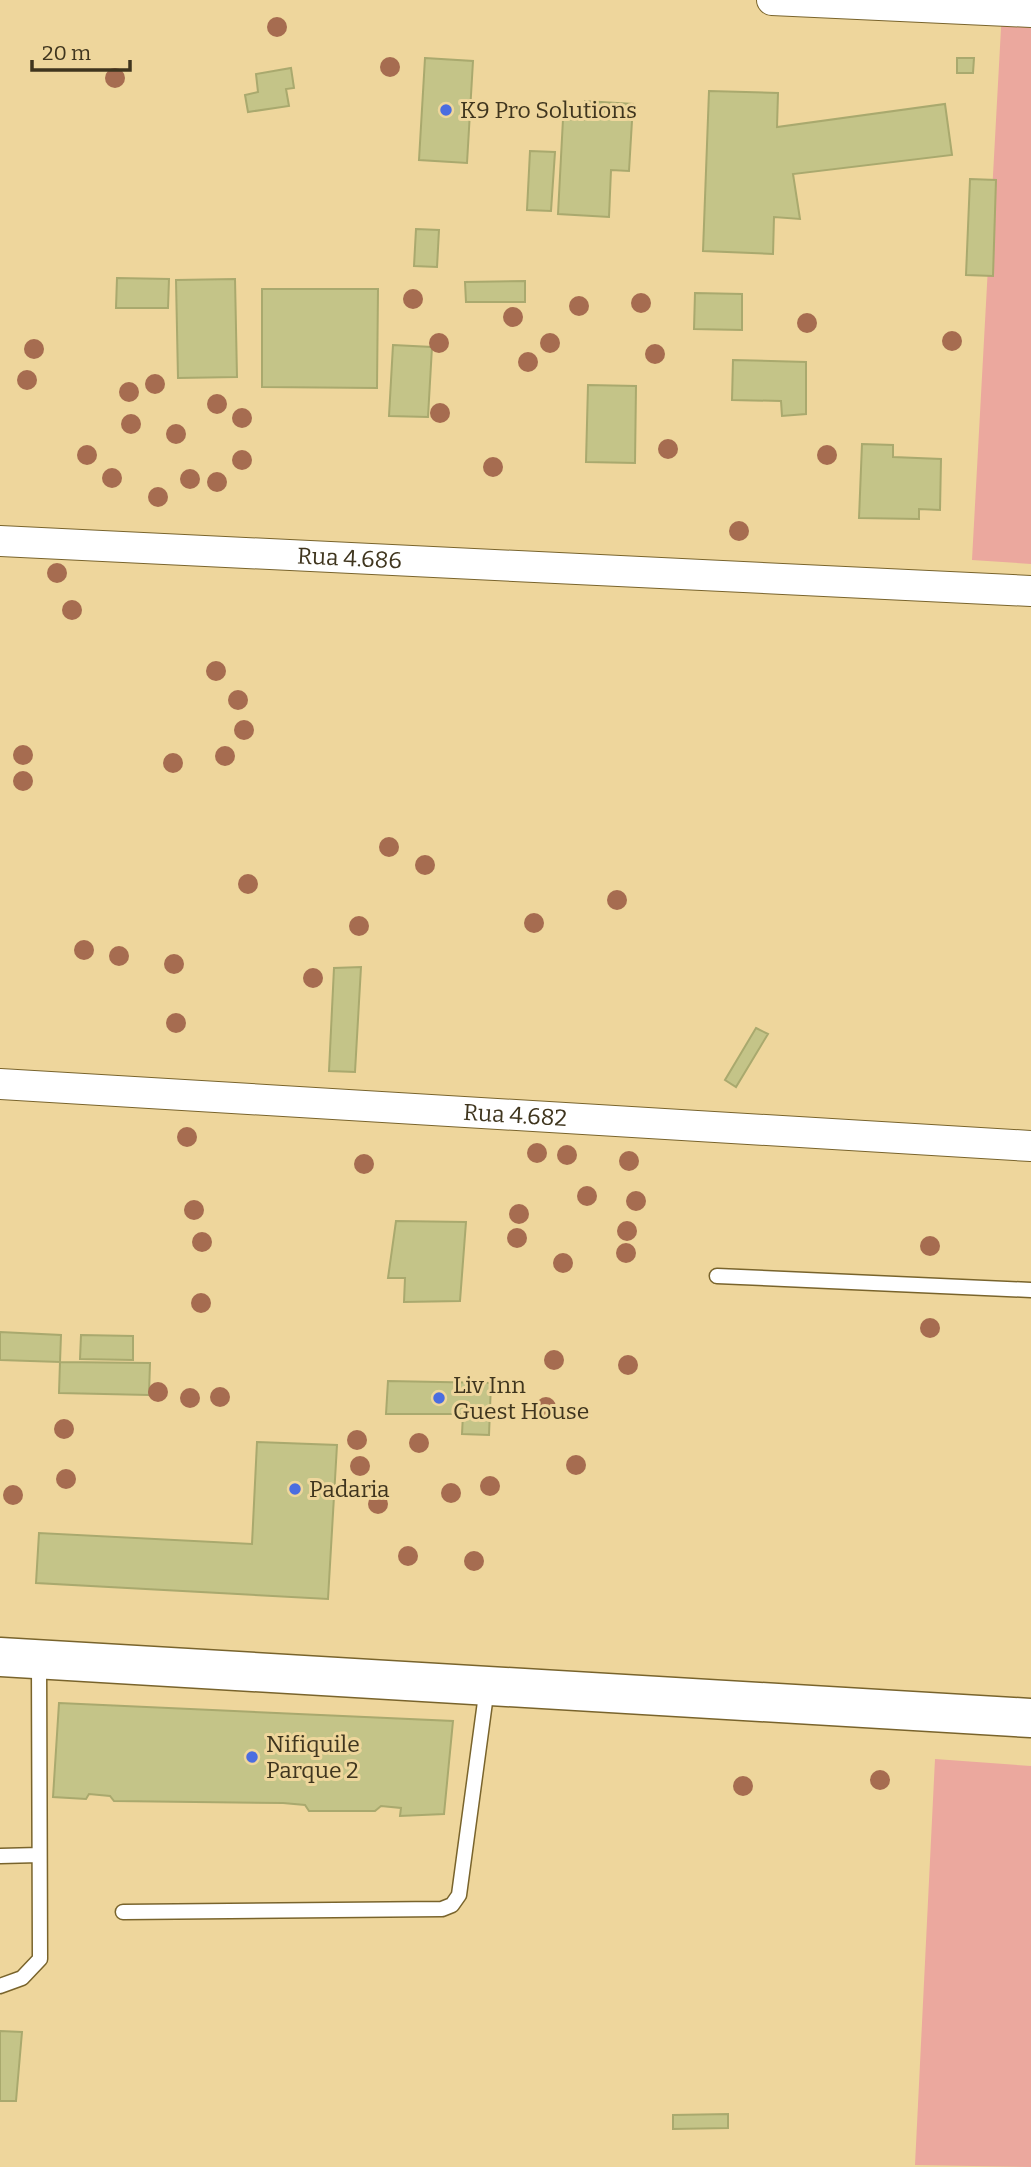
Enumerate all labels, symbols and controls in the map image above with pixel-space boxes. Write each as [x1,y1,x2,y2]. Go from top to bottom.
scale bar [32,28,130,72]
text: 20 m [42,40,91,66]
place label: K9 Pro Solutions [460,96,637,124]
marker: K9 Pro Solutions [438,102,454,118]
street label: Rua 4.686 [297,541,403,574]
street label: Rua 4.682 [462,1098,568,1132]
place label: Liv Inn Guest House [453,1371,589,1425]
marker: Liv Inn Guest House [431,1390,447,1406]
place label: Padaria [309,1475,390,1503]
marker: Padaria [287,1481,303,1497]
place label: Nifiquile Parque 2 [266,1730,360,1784]
marker: Nifiquile Parque 2 [244,1749,260,1765]

